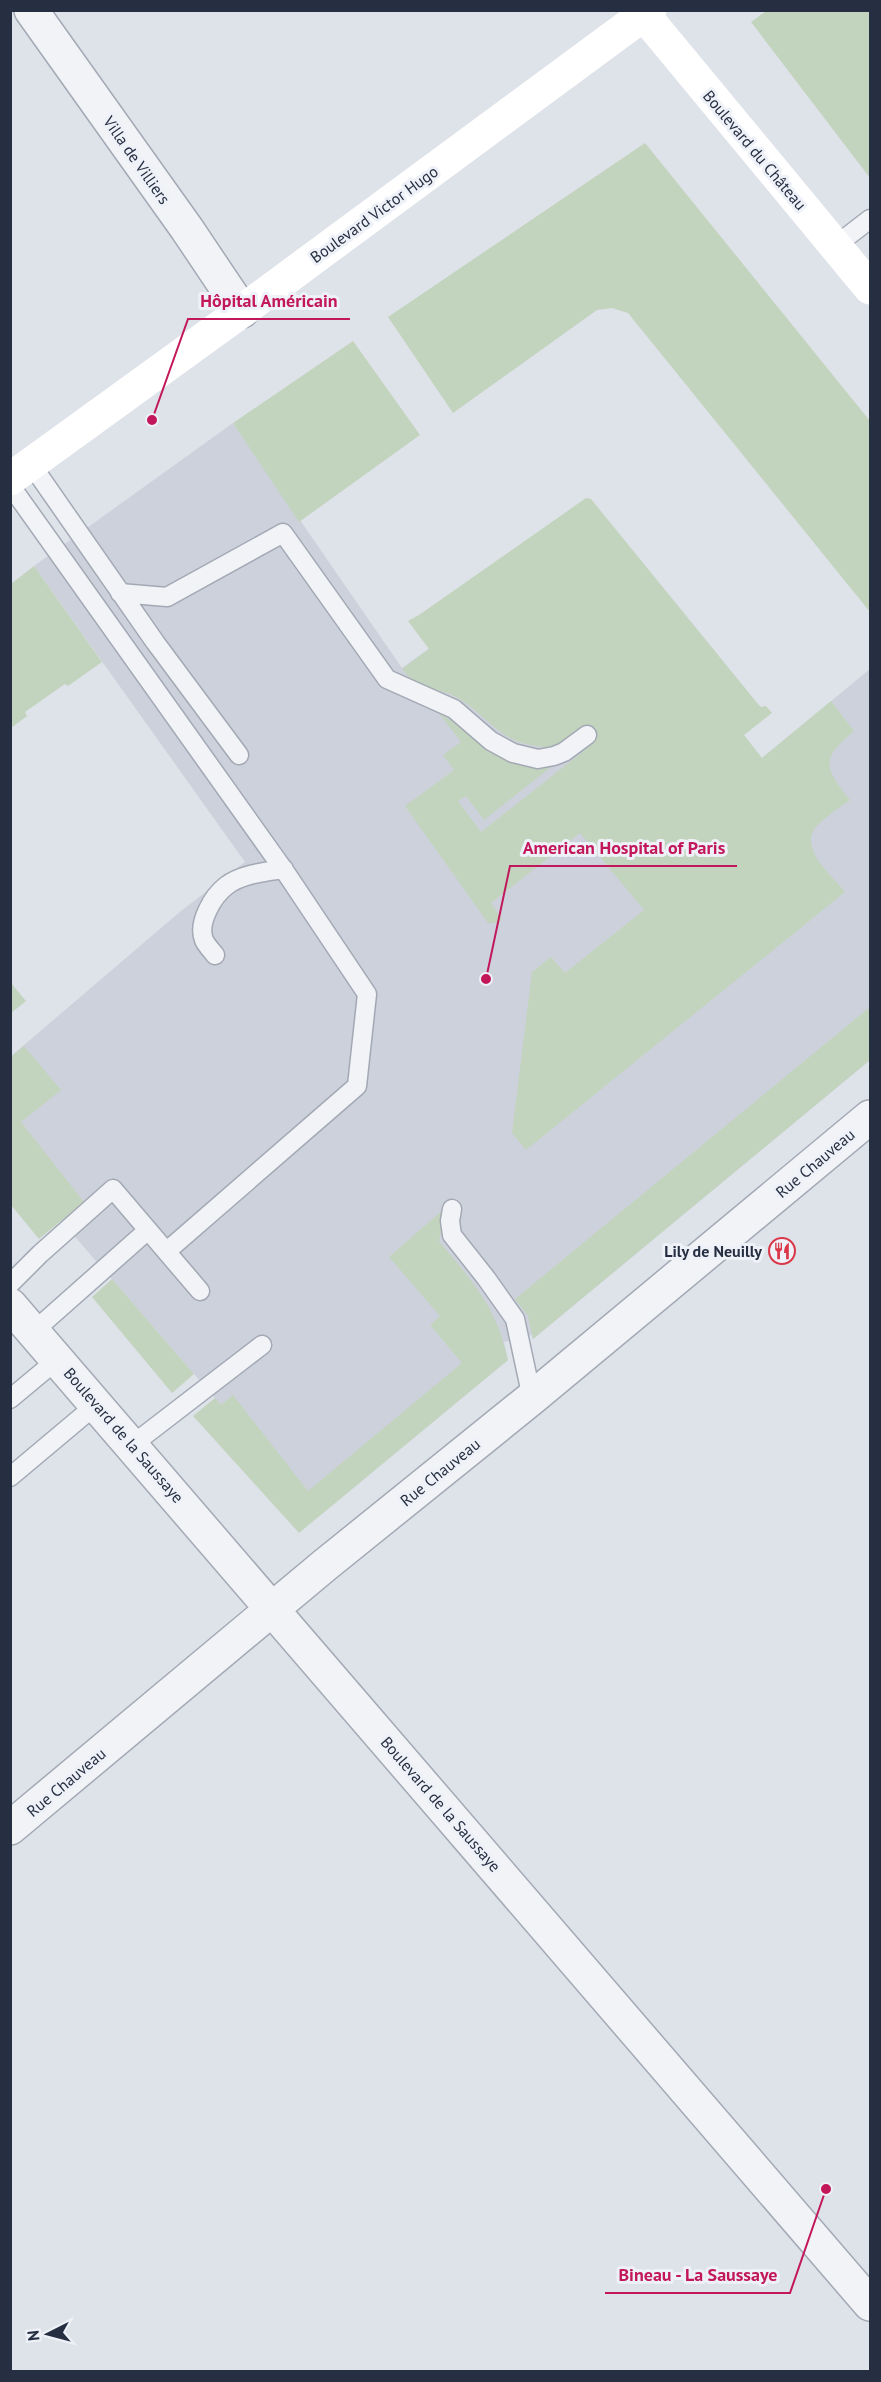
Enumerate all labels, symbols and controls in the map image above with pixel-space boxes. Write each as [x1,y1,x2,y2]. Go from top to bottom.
street label: Boulevard du Château [699,86,811,214]
street label: Villa de Villiers [99,111,175,208]
street label: Boulevard Victor Hugo [306,161,442,267]
callout: Hôpital Américain [188,283,350,319]
text: Hôpital Américain [200,289,338,312]
callout: American Hospital of Paris [510,830,737,866]
text: American Hospital of Paris [523,836,726,859]
street label: Rue Chauveau [771,1124,859,1202]
restaurant icon: Lily de Neuilly [767,1236,797,1266]
place label: Lily de Neuilly [664,1241,762,1261]
street label: Boulevard de la Saussaye [60,1363,188,1507]
street label: Rue Chauveau [396,1434,484,1510]
street label: Boulevard de la Saussaye [377,1732,505,1876]
street label: Rue Chauveau [22,1743,110,1821]
callout: Bineau - La Saussaye [605,2257,790,2293]
text: Bineau - La Saussaye [618,2263,778,2286]
north arrow [18,2304,78,2364]
text: N [23,2329,44,2342]

